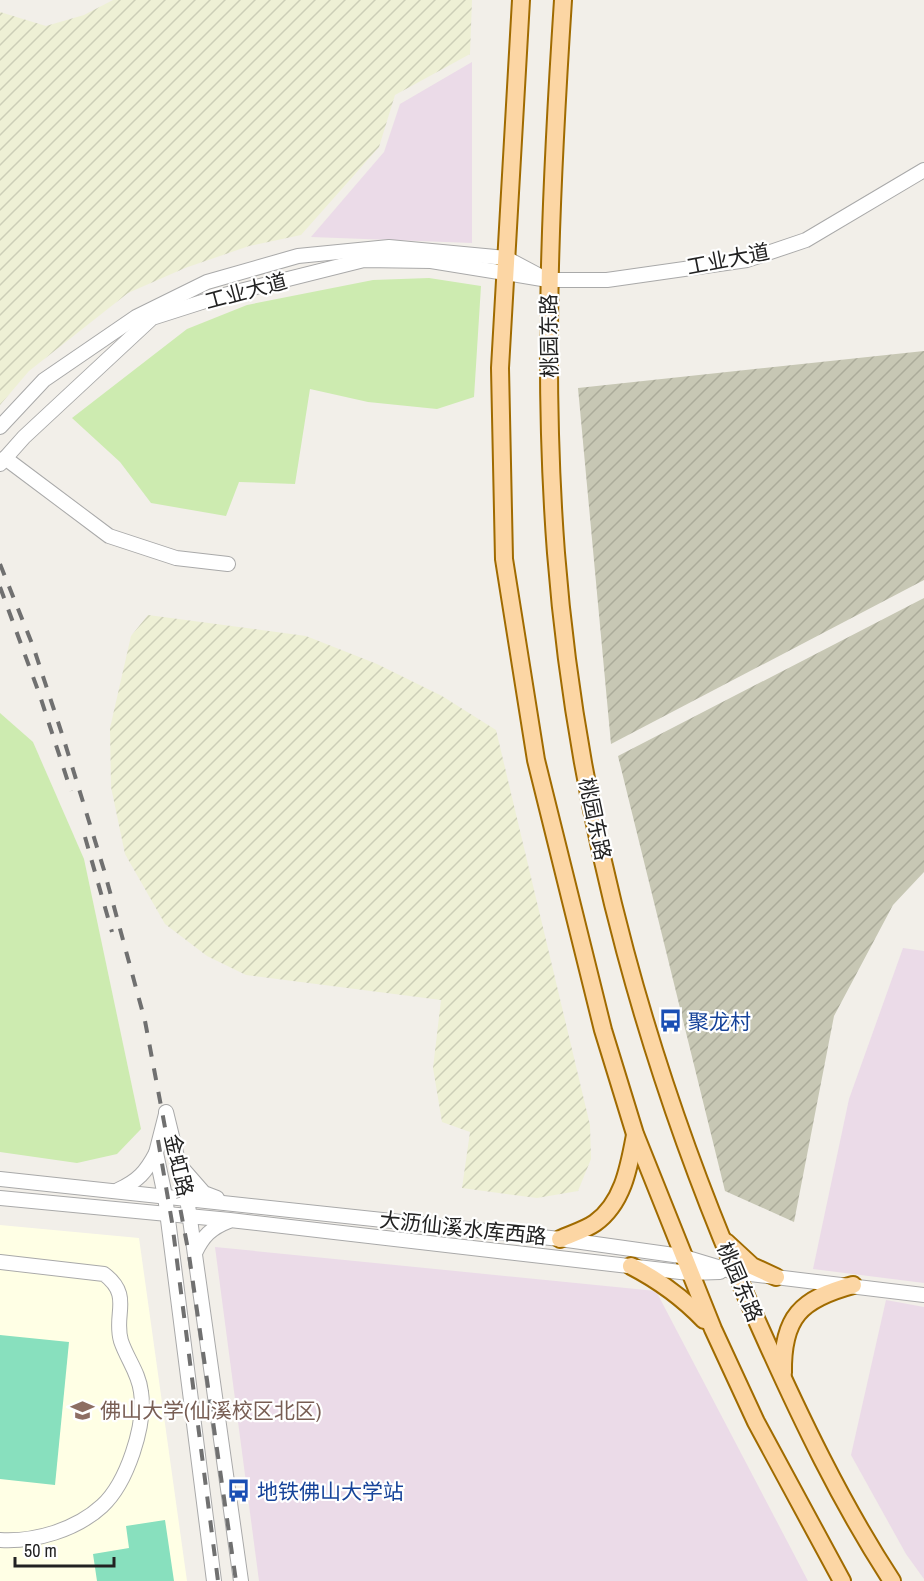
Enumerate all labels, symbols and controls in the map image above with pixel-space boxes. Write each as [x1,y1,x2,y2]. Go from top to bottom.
street label: 工业大道 [684,237,772,281]
street label: 工业大道 [202,266,290,316]
street label: 桃园东路 [534,294,564,378]
street label: 桃园东路 [572,775,618,863]
place label: 聚龙村 [688,1007,751,1036]
bus stop icon: 聚龙村 [657,1008,683,1034]
street label: 金虹路 [158,1131,200,1199]
street label: 大沥仙溪水库西路 [378,1205,548,1251]
street label: 桃园东路 [710,1238,770,1326]
place label: 佛山大学(仙溪校区北区) [100,1396,321,1425]
school or university icon: 佛山大学(仙溪校区北区) [69,1397,95,1423]
place label: 地铁佛山大学站 [257,1477,404,1506]
bus stop icon: 地铁佛山大学站 [226,1478,252,1504]
scale bar [15,1530,114,1568]
text: 50 m [24,1538,57,1563]

